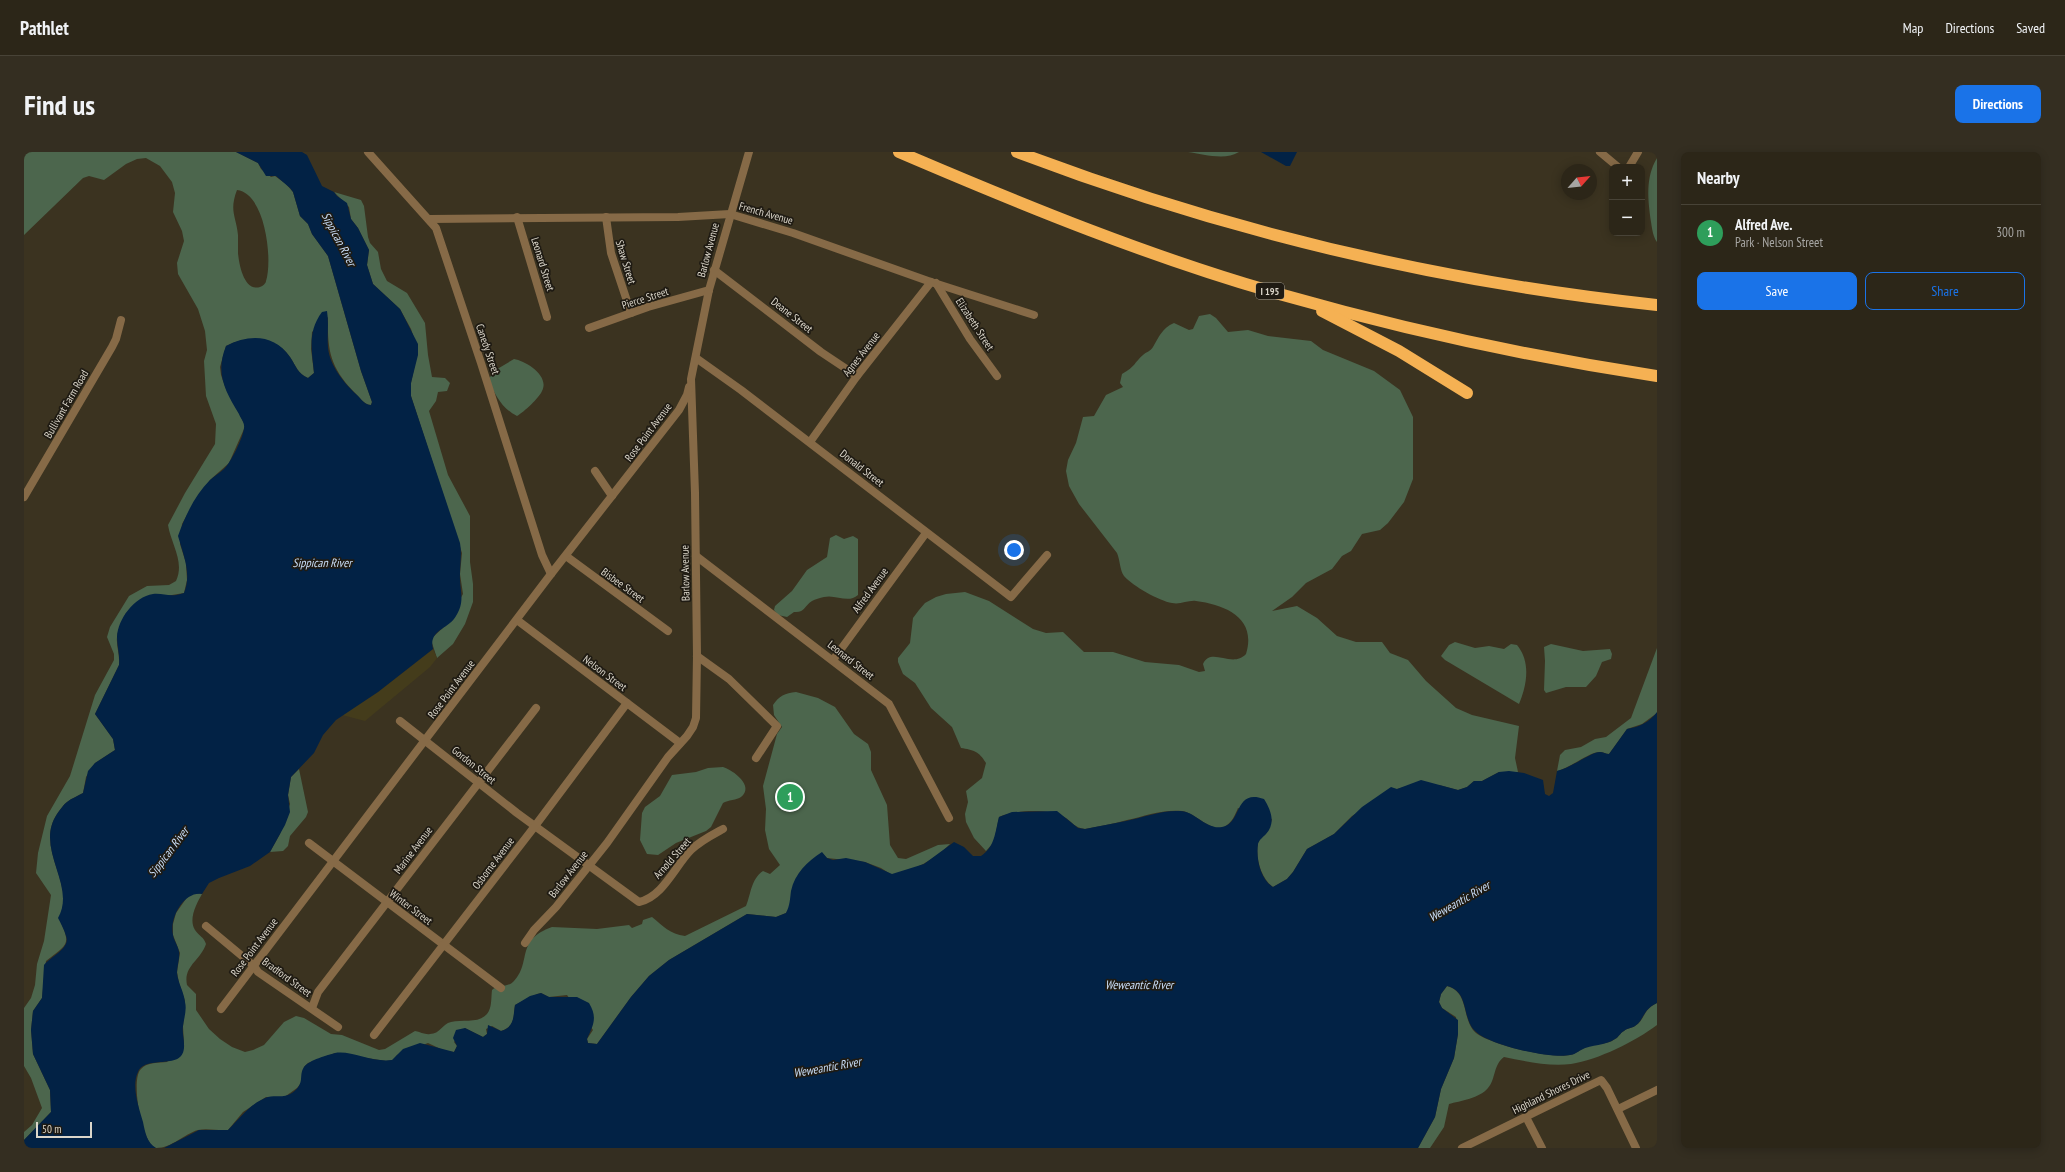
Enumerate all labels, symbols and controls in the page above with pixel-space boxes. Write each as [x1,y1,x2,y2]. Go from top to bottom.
text: Pathlet [20,16,69,40]
text: Map [1903,19,1923,37]
text: Directions [1945,19,1994,37]
text: Saved [2016,19,2045,37]
button: Directions [1955,85,2041,123]
text: Find us [24,86,95,123]
north arrow [1561,164,1597,200]
map controls [1609,164,1645,236]
button: + [1609,164,1645,200]
text: Nearby [1697,167,1740,189]
street label: French Avenue [737,199,795,228]
button: − [1609,200,1645,236]
water label: Sippican River [319,209,360,270]
text: Alfred Ave. [1735,215,1793,234]
street label: Barlow Avenue [694,221,722,279]
text: 1 [1707,224,1713,241]
text: 300 m [1996,224,2025,241]
text: Park · Nelson Street [1735,234,1823,251]
street label: Leonard Street [528,235,558,293]
street label: Shaw Street [613,238,639,286]
button: Save [1697,272,1857,310]
button: Share [1865,272,2025,310]
road number: I 195 [1256,283,1284,299]
street label: Pierce Street [620,284,670,312]
street label: Deane Street [768,294,816,336]
street label: Elizabeth Street [953,295,997,353]
street label: Canedy Street [473,322,503,376]
street label: Agnes Avenue [839,329,883,379]
street label: Bullivant Farm Road [41,367,91,441]
street label: Rose Point Avenue [621,400,675,464]
street label: Donald Street [837,446,887,490]
your location [1004,540,1024,560]
street label: Barlow Avenue [678,544,692,601]
water label: Sippican River [293,555,353,570]
street label: Alfred Avenue [849,564,891,615]
street label: Bisbee Street [599,565,647,605]
street label: Leonard Street [825,637,877,683]
street label: Nelson Street [580,652,630,694]
street label: Rose Point Avenue [424,657,478,721]
street label: Gordon Street [449,743,499,787]
pin: 1 [777,782,803,812]
water label: Sippican River [144,823,193,880]
street label: Marine Avenue [391,823,436,877]
street label: Osborne Avenue [469,834,517,892]
street label: Arnold Street [650,834,694,882]
street label: Barlow Avenue [545,847,591,900]
water label: Weweantic River [1426,877,1494,925]
street label: Winter Street [387,886,435,928]
street label: Rose Point Avenue [227,915,281,979]
street label: Bradford Street [260,954,314,1000]
water label: Weweantic River [1105,977,1175,992]
water label: Weweantic River [792,1053,864,1080]
street label: Highland Shores Drive [1510,1067,1593,1117]
scale bar [36,1120,92,1139]
text: 50 m [42,1122,61,1136]

